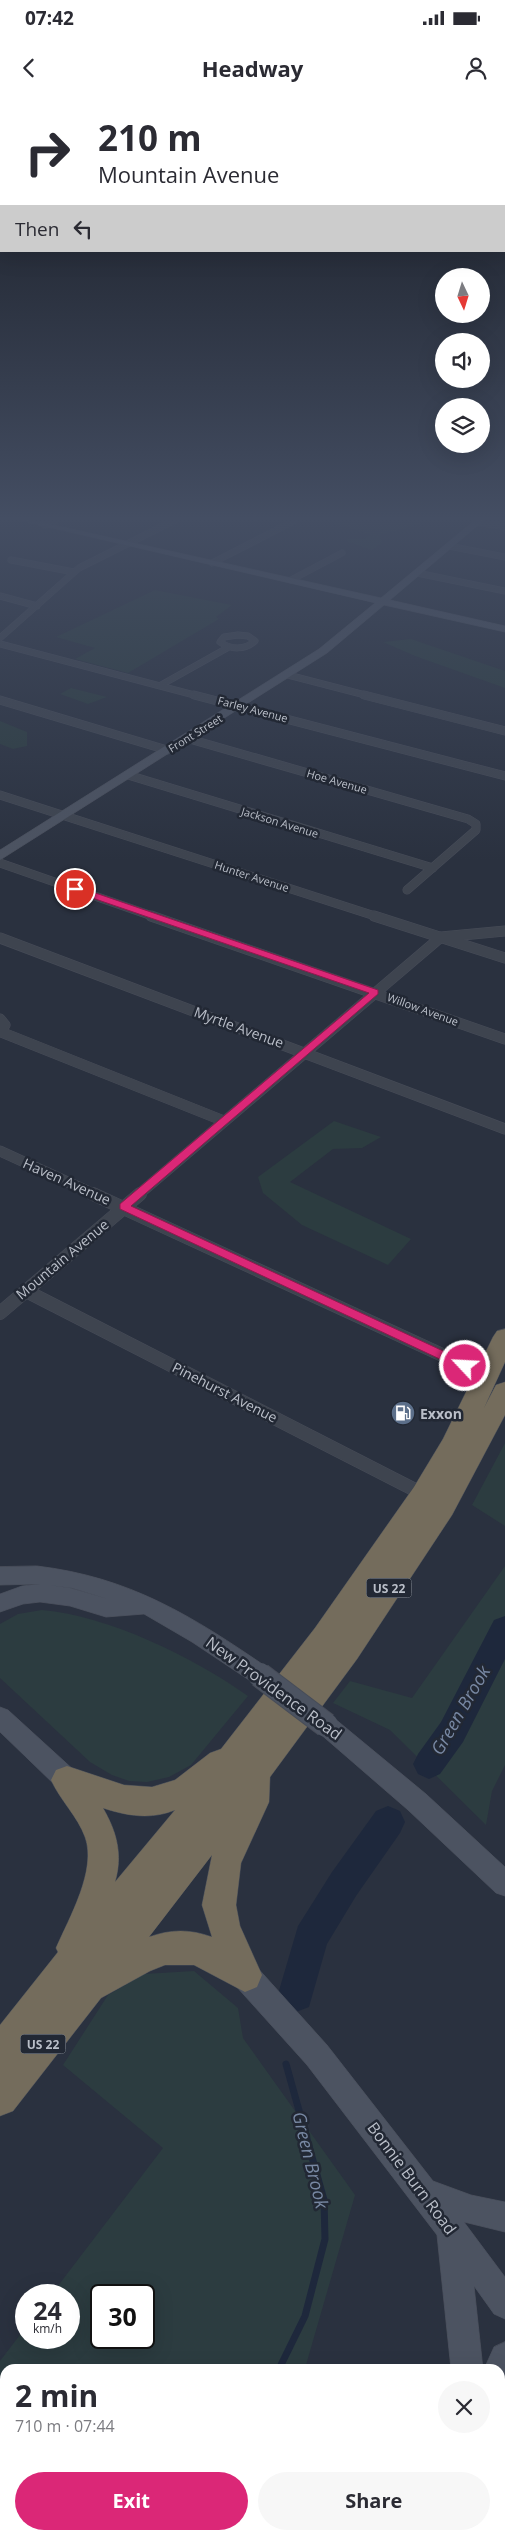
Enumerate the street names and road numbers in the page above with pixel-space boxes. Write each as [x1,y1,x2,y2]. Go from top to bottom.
street label: Farley Avenue [216,692,290,726]
street label: Front Street [165,710,225,756]
street label: Hoe Avenue [305,765,369,797]
street label: Jackson Avenue [239,803,320,841]
street label: Hunter Avenue [213,857,291,895]
street label: Willow Avenue [385,989,461,1029]
street label: Myrtle Avenue [192,1002,287,1052]
street label: Haven Avenue [20,1153,114,1209]
street label: Mountain Avenue [12,1215,112,1303]
street label: Pinehurst Avenue [169,1357,281,1427]
road number: US 22 [366,1579,412,1598]
street label: New Providence Road [202,1631,346,1745]
road number: US 22 [20,2035,66,2054]
street label: Bonnie Burn Road [362,2117,462,2239]

